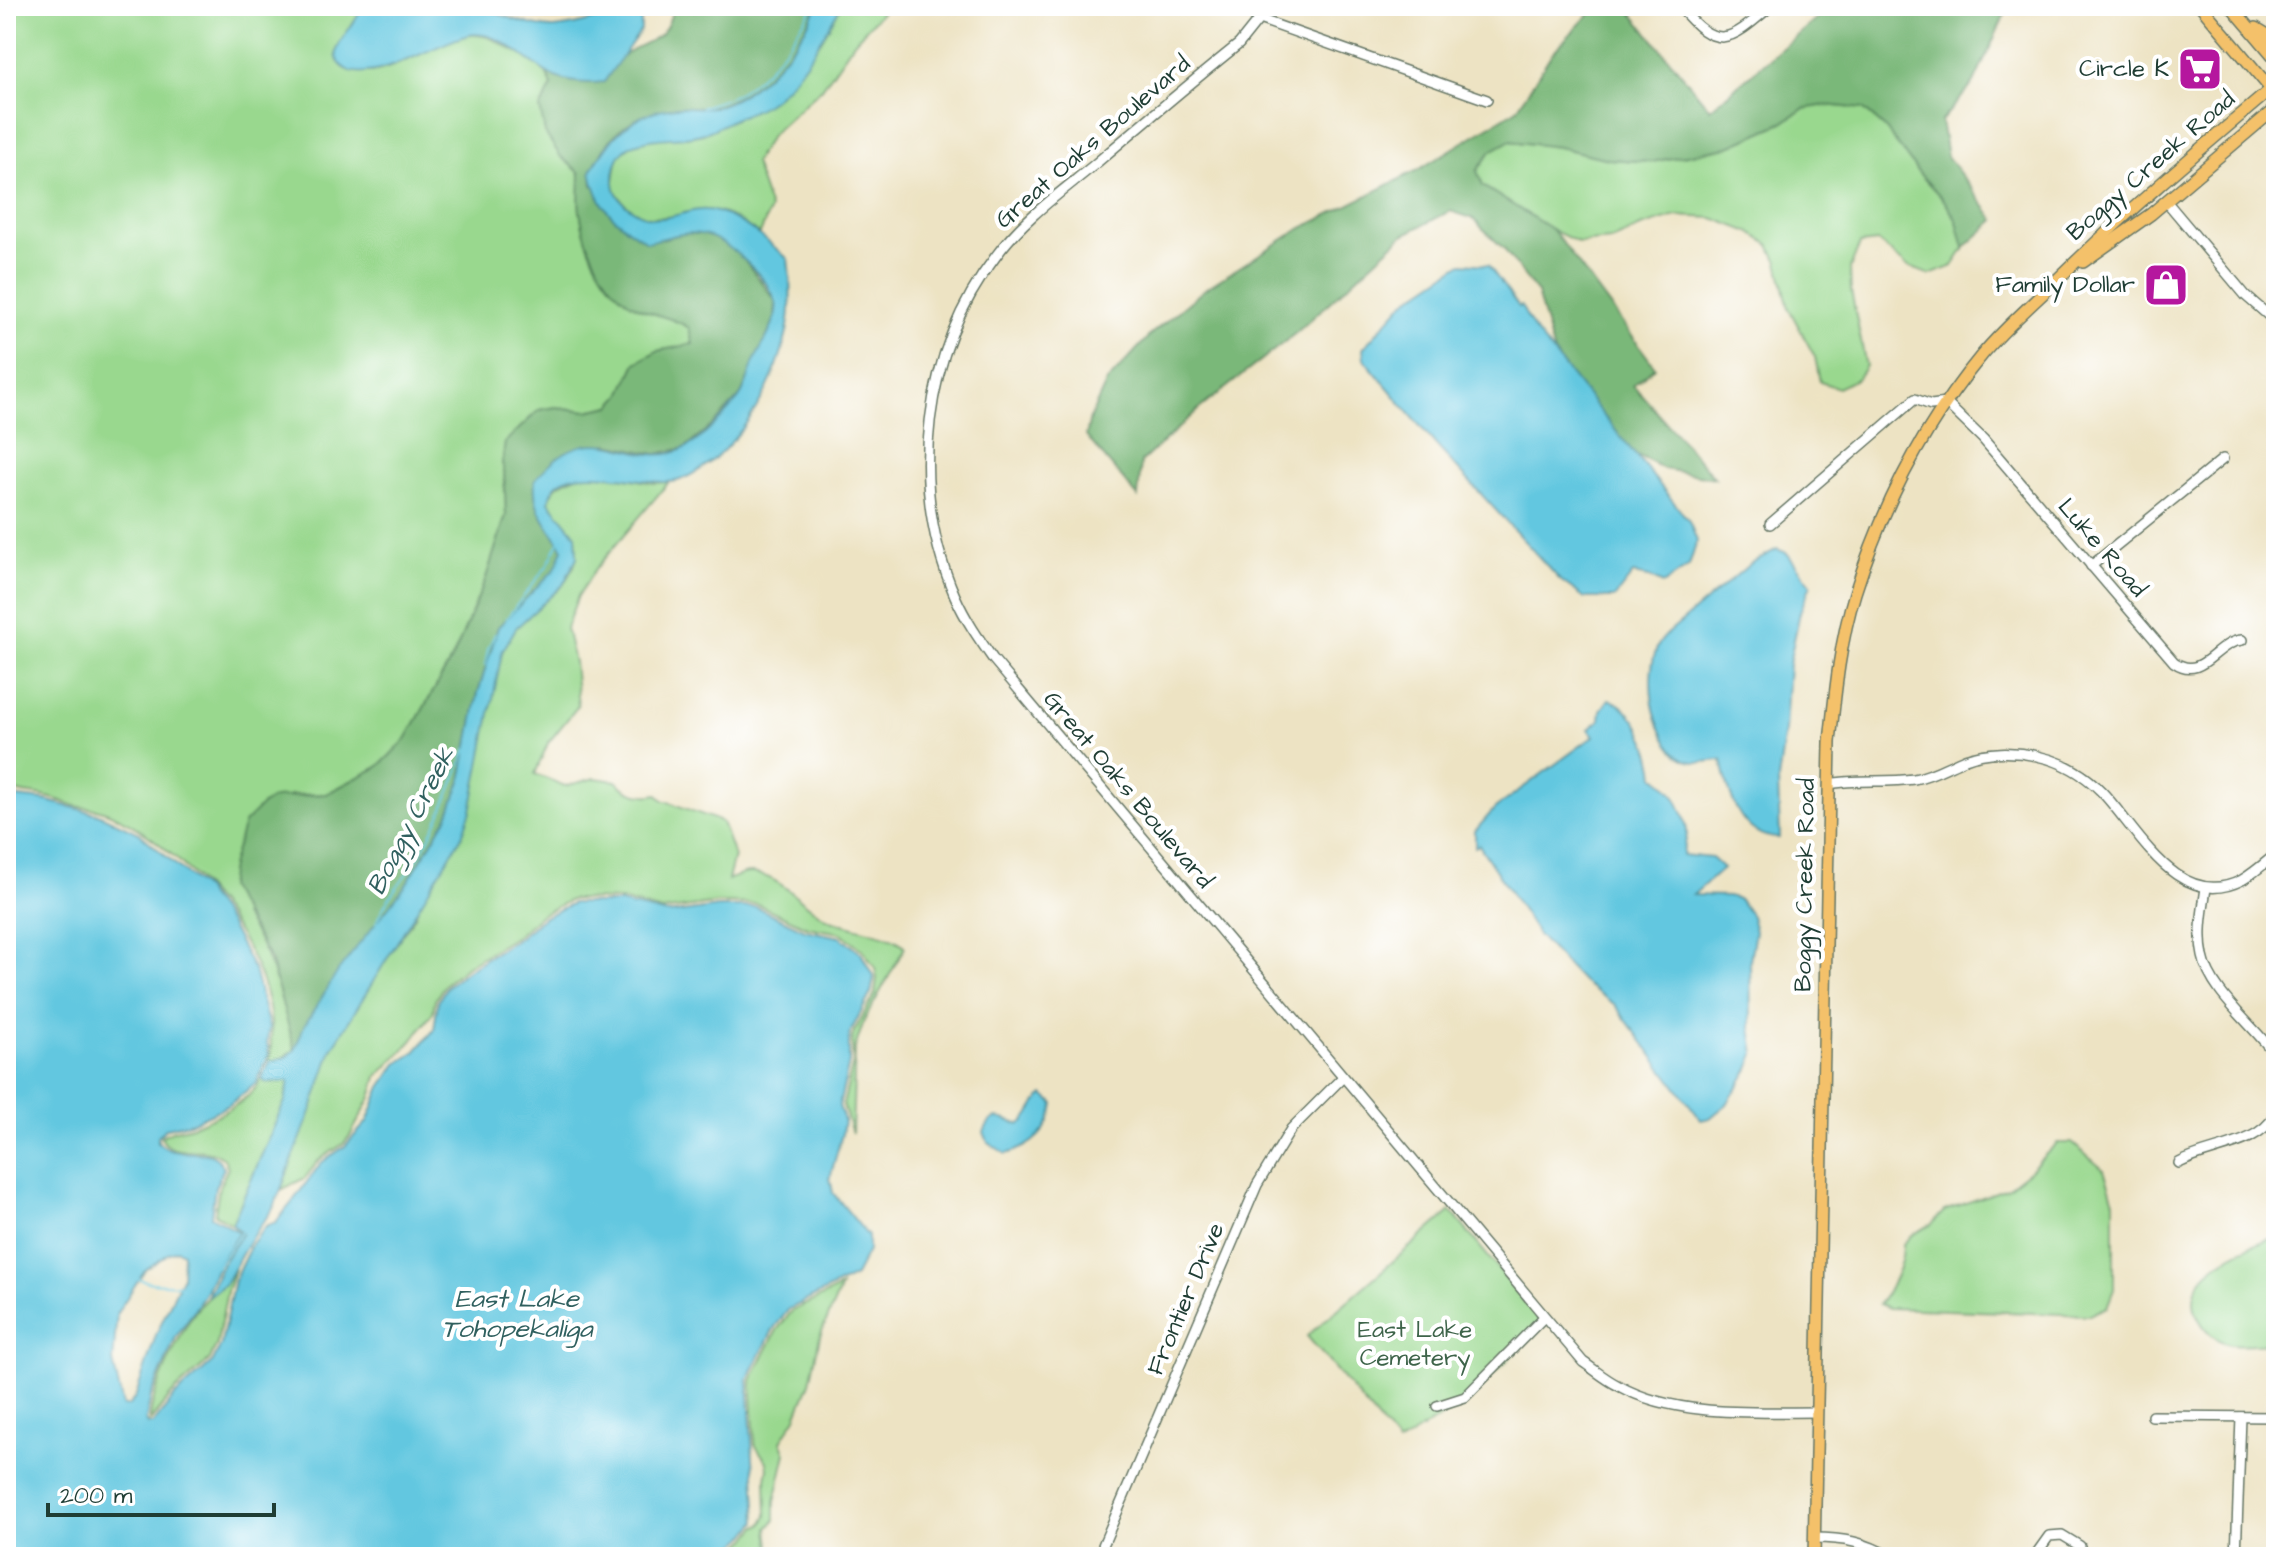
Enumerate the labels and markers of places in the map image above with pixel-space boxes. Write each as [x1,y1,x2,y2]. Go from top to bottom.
supermarket icon: Circle K [2176,45,2224,93]
place label: Circle K [2079,52,2169,86]
shop icon: Family Dollar [2142,261,2190,309]
place label: Family Dollar [1995,268,2135,303]

